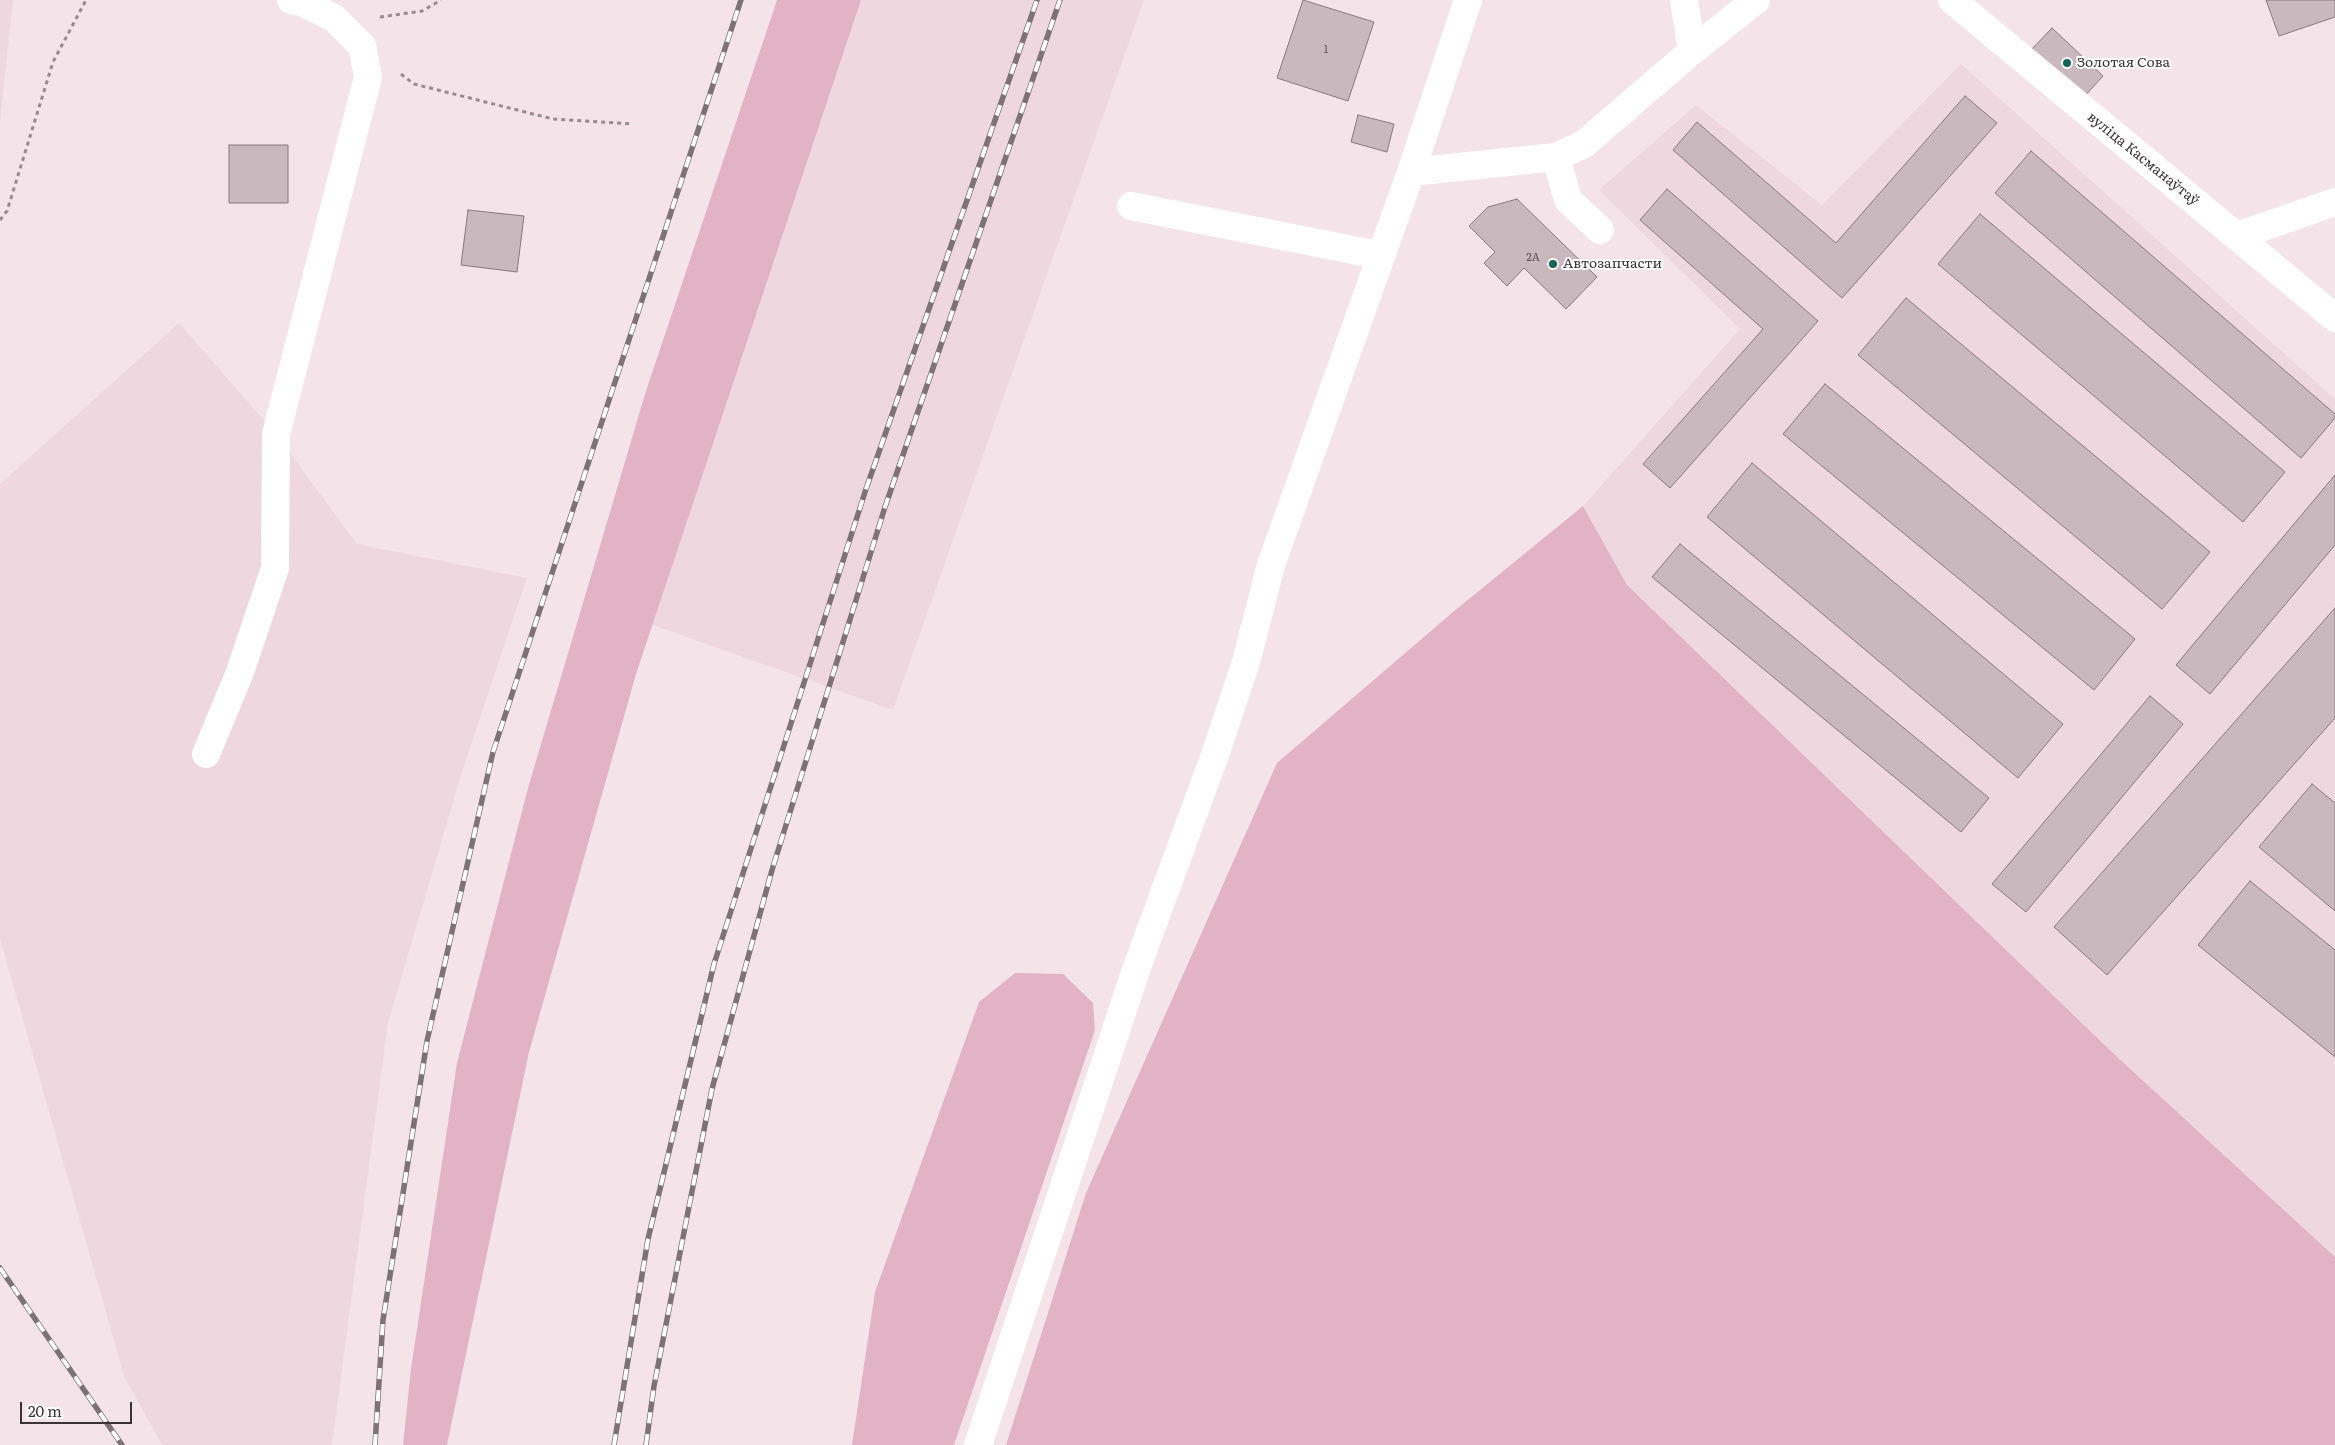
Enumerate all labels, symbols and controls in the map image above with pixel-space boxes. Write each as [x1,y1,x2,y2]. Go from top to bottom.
house number: 1 [1324,43,1328,57]
place label: Золотая Сова [2077,55,2170,71]
marker: Золотая Сова [2061,57,2073,69]
street label: вуліца Касманаўтаў [2084,109,2202,209]
house number: 2А [1526,251,1540,265]
place label: Автозапчасти [1563,256,1662,272]
marker: Автозапчасти [1547,258,1559,270]
scale bar [22,1392,135,1424]
text: 20 m [28,1399,62,1422]

